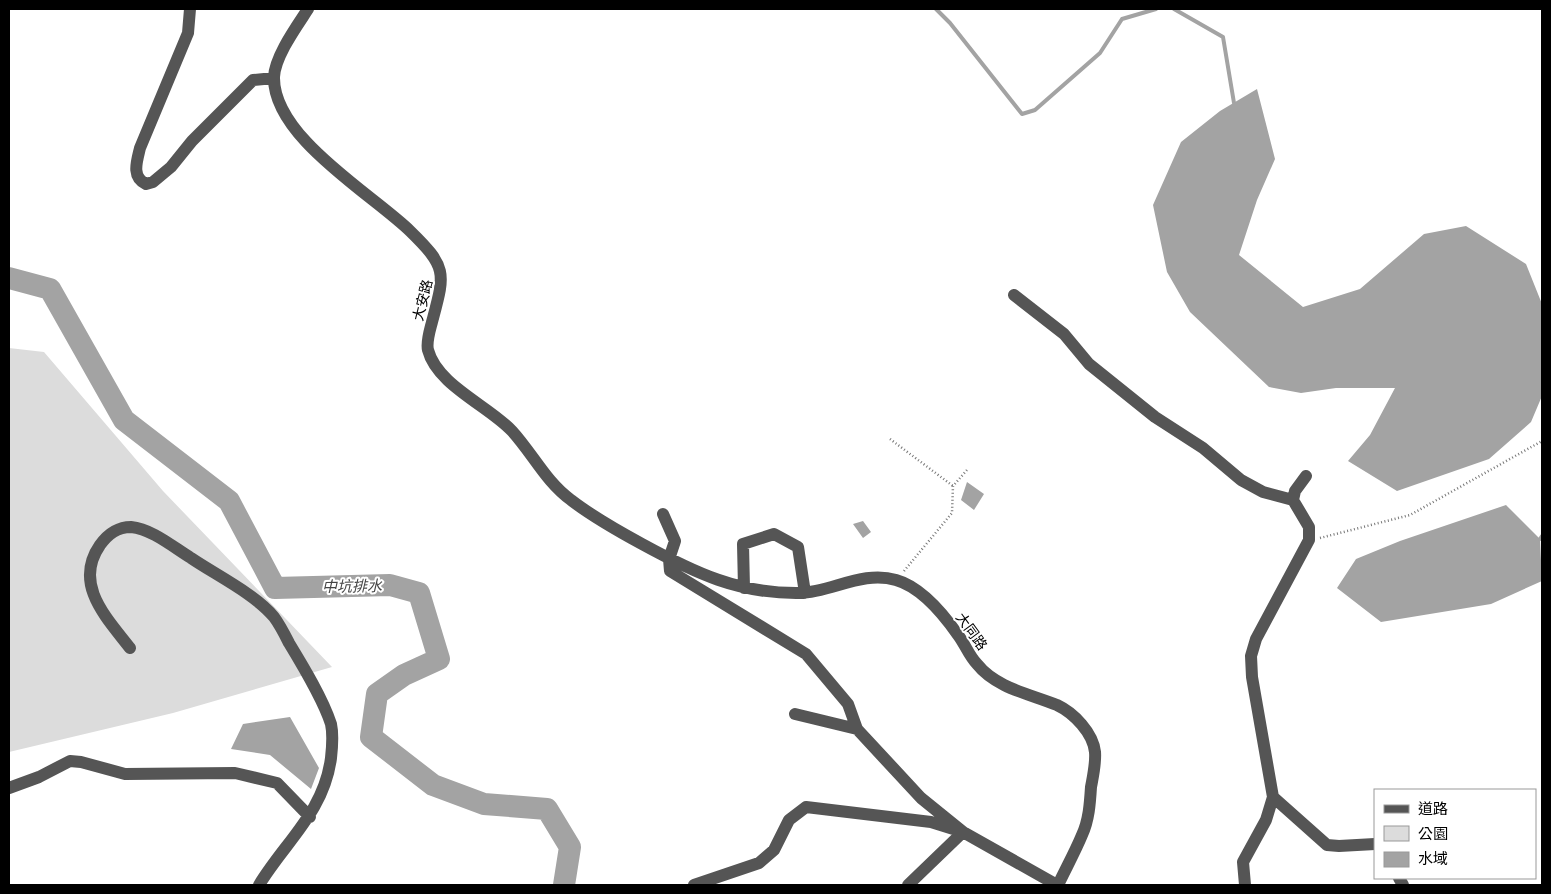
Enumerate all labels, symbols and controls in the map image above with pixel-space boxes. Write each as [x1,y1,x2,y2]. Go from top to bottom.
street label: 大安路 [407,277,437,323]
water label: 中坑排水 [322,574,383,598]
street label: 大同路 [951,608,993,654]
legend [1374,789,1536,879]
text: 道路 [1418,797,1448,820]
text: 公園 [1418,822,1448,845]
text: 水域 [1418,847,1448,870]

